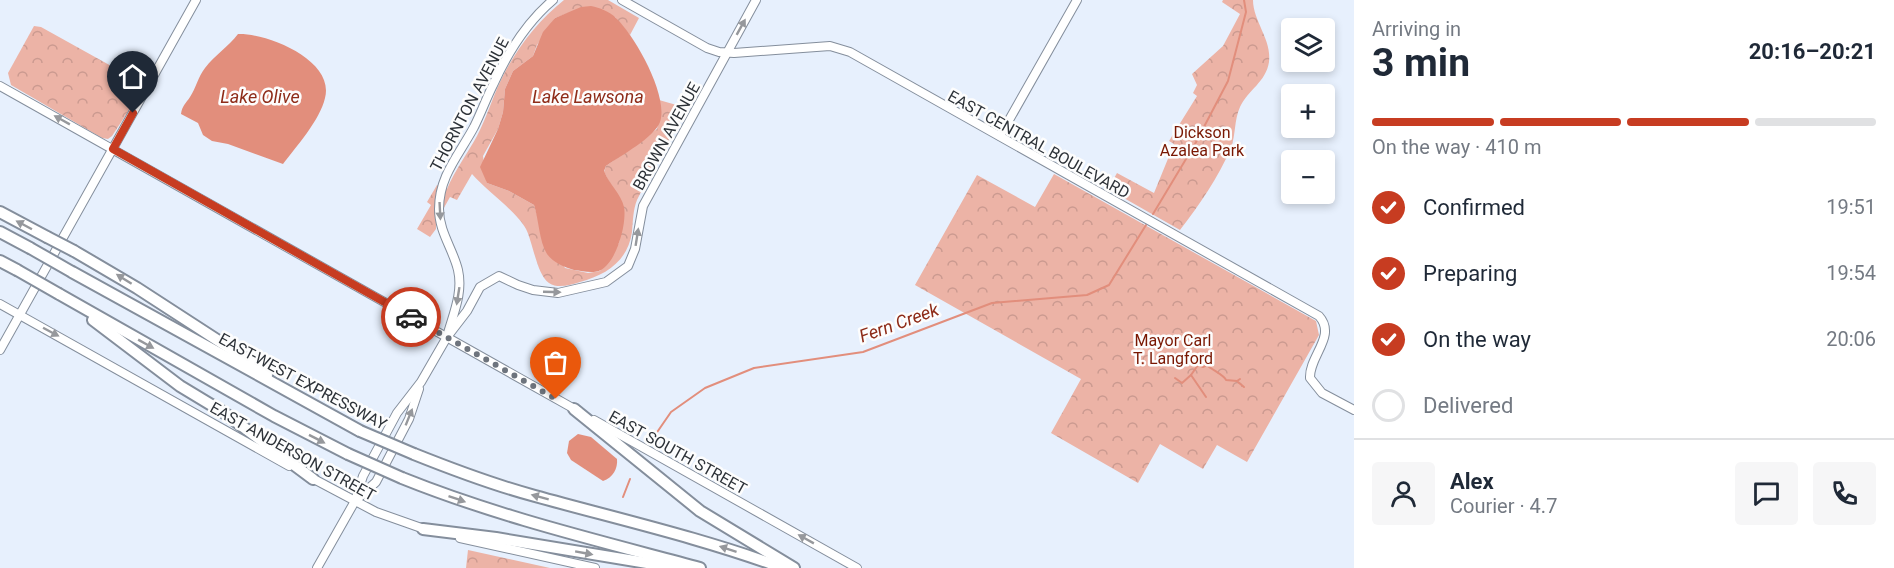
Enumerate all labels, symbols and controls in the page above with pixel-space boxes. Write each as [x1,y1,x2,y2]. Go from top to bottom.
text: Arriving in [1372,17,1461,41]
one-way arrow [736,18,746,35]
map controls [1281,18,1335,204]
button: layers [1281,18,1335,72]
street label: THORNTON AVENUE [426,34,513,174]
text: 20:16–20:21 [1749,39,1876,64]
text: 3 min [1372,40,1470,86]
pin [107,51,158,113]
icon: home [116,60,149,93]
street label: BROWN AVENUE [629,79,704,193]
button: + [1281,84,1335,138]
water label: Lake Olive [220,86,300,107]
water label: Lake Lawsona [532,86,644,107]
street label: EAST CENTRAL BOULEVARD [945,86,1133,202]
one-way arrow [53,115,70,125]
park label: Dickson Azalea Park [1160,123,1245,160]
text: On the way · 410 m [1372,135,1541,159]
button: − [1281,150,1335,204]
icon: check [1372,191,1405,224]
text: Confirmed [1423,195,1525,220]
text: 19:51 [1826,195,1876,219]
one-way arrow [435,202,444,221]
one-way arrow [15,220,32,230]
one-way arrow [633,227,642,246]
icon: check [1372,257,1405,290]
text: Preparing [1423,261,1517,286]
text: 19:54 [1826,261,1876,285]
one-way arrow [116,274,132,285]
courier [381,287,441,347]
one-way arrow [453,287,462,306]
one-way arrow [542,287,561,297]
water label: Fern Creek [856,298,943,347]
icon: car [395,301,428,334]
icon: check [1372,323,1405,356]
one-way arrow [43,327,60,337]
text: On the way [1423,327,1531,352]
text: 20:06 [1826,327,1876,351]
street label: EAST-WEST EXPRESSWAY [216,329,390,434]
park label: Mayor Carl T. Langford [1133,331,1213,368]
pin [530,337,581,399]
one-way arrow [138,339,155,349]
icon: bag [539,346,572,379]
text: Delivered [1423,393,1513,418]
street label: EAST ANDERSON STREET [207,398,379,505]
street label: EAST SOUTH STREET [605,407,750,499]
one-way arrow [404,408,414,426]
one-way arrow [308,434,325,444]
button: person [1372,462,1435,525]
button: chat [1735,462,1798,525]
button: phone [1813,462,1876,525]
text: Alex [1450,469,1494,494]
one-way arrow [530,492,548,501]
text: Courier · 4.7 [1450,494,1557,518]
one-way arrow [448,495,466,504]
one-way arrow [798,534,814,545]
one-way arrow [719,543,737,553]
one-way arrow [575,548,594,557]

